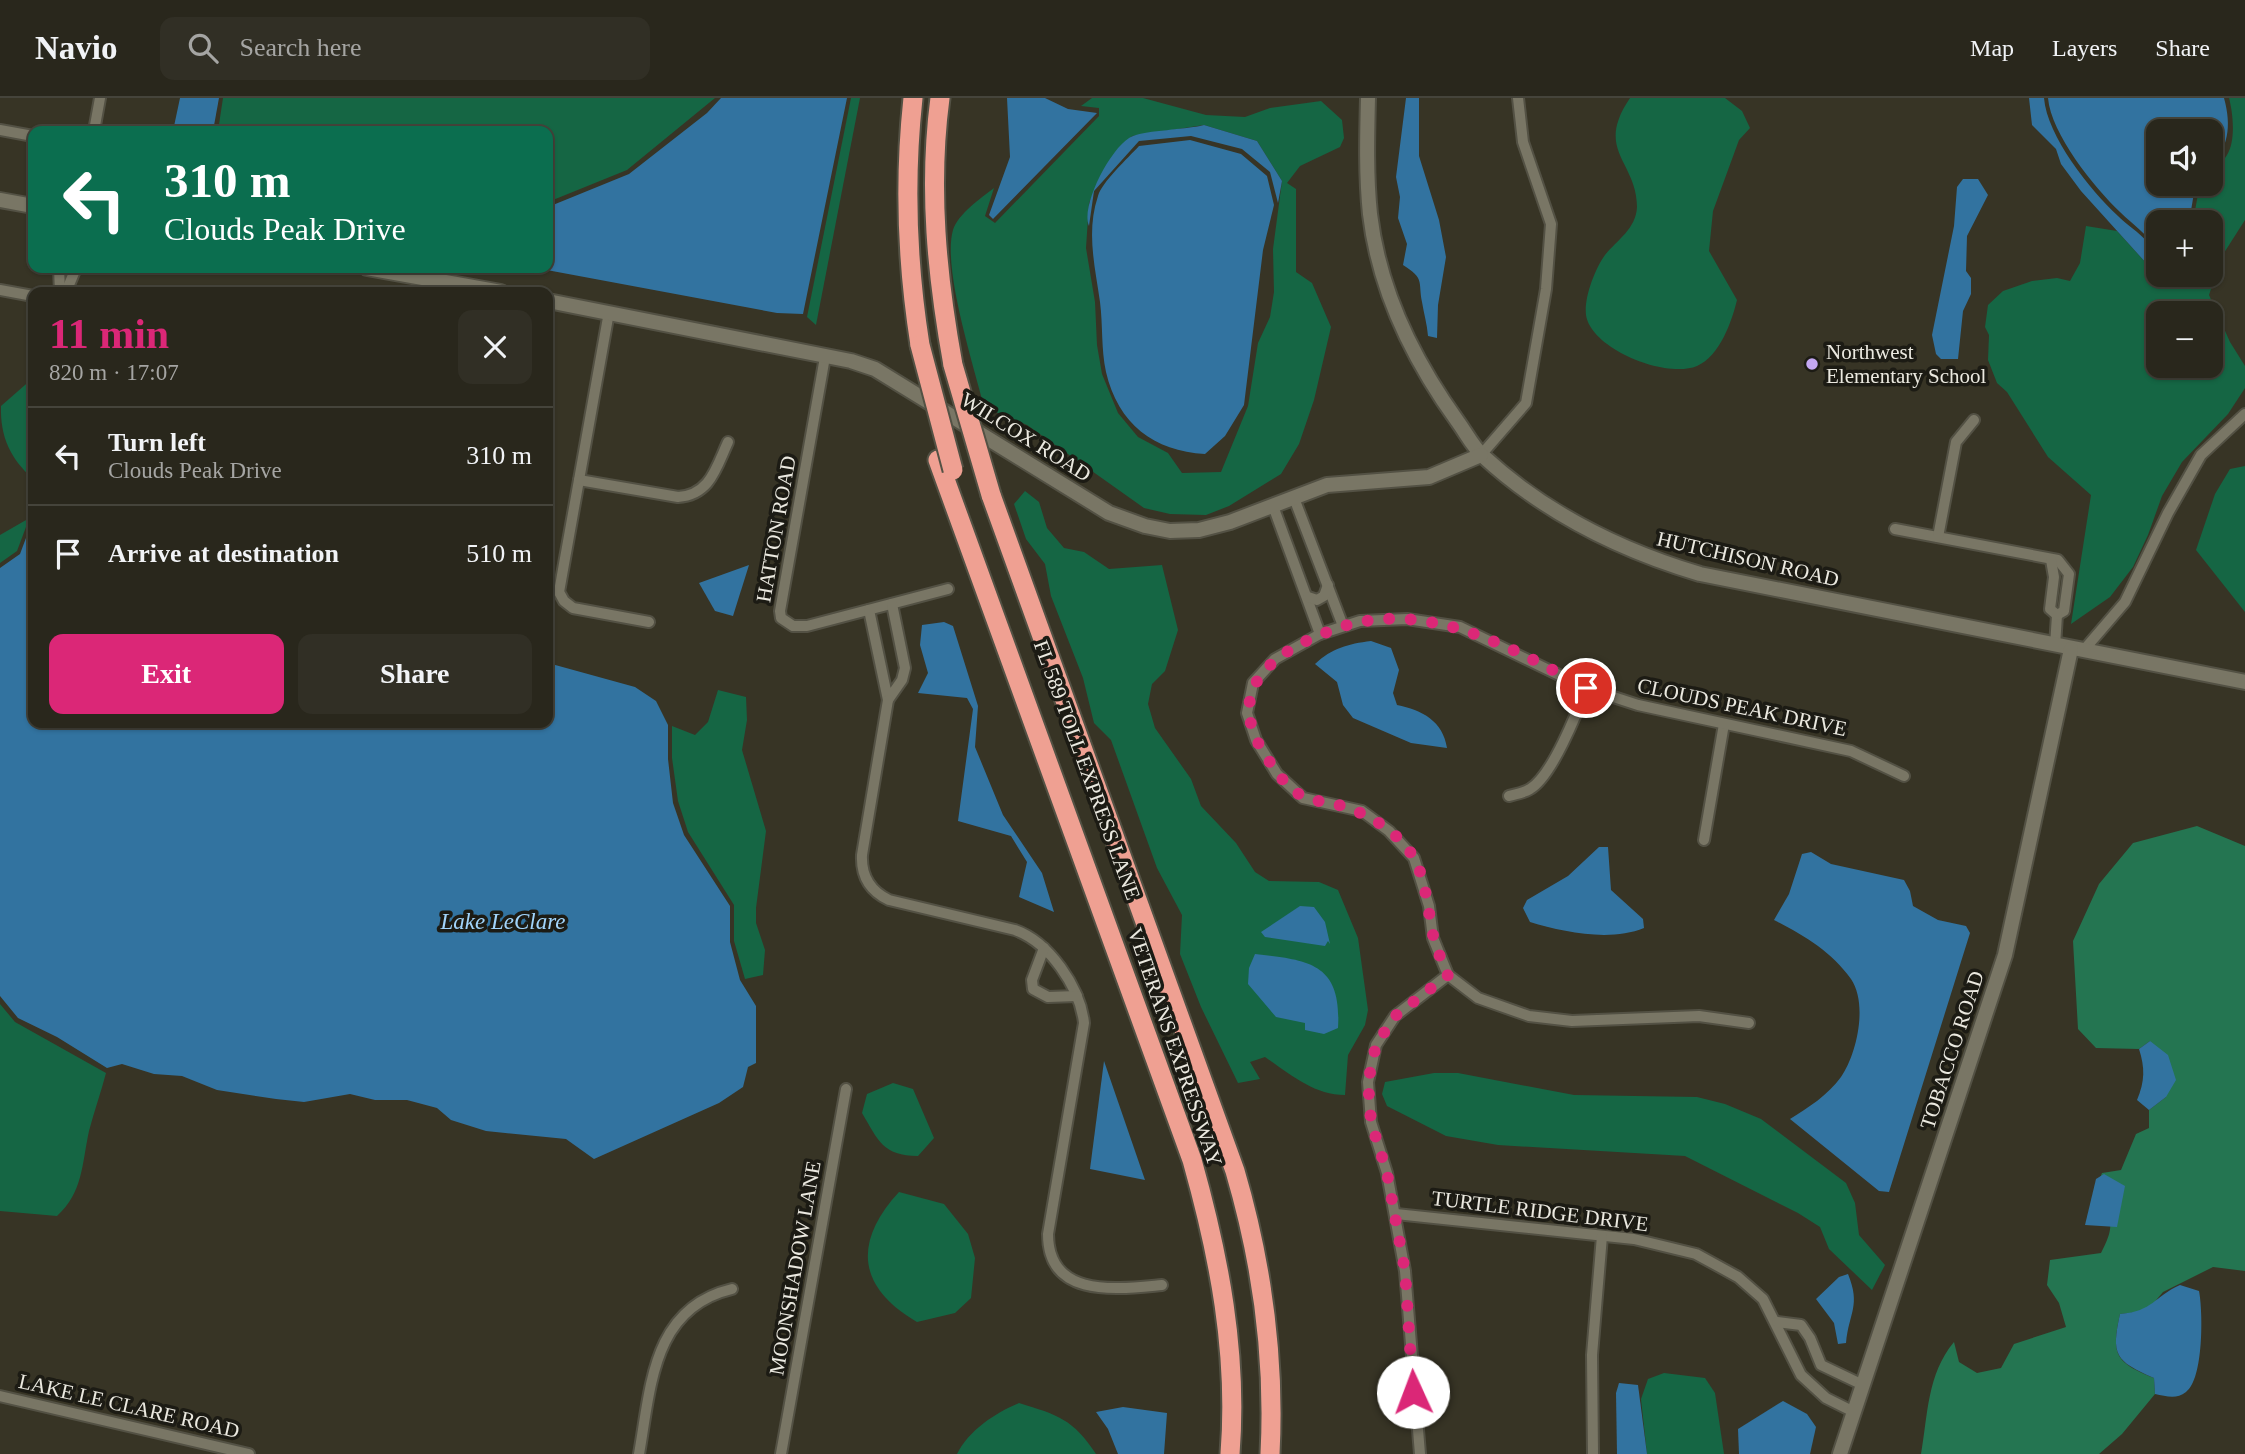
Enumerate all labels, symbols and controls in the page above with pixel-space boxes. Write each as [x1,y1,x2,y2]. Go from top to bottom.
search box [160,17,650,80]
icon: search [184,29,222,67]
text: Navio [35,30,118,66]
text: Search here [240,33,361,62]
text: Map [1970,35,2014,61]
text: Layers [2052,35,2117,61]
text: Share [2155,35,2210,61]
map controls [2146,119,2223,378]
button: sound [2146,119,2223,196]
text: 310 m [164,153,291,208]
icon: left [49,154,140,245]
button: + [2146,210,2223,287]
text: Clouds Peak Drive [164,211,406,247]
button: − [2146,301,2223,378]
button: close [458,310,532,384]
text: 11 min [49,311,169,357]
place label: Northwest Elementary School [1826,340,1987,388]
marker: Northwest Elementary School [1804,356,1820,372]
text: 820 m · 17:07 [49,360,179,385]
street label: WILCOX ROAD [957,387,1095,487]
text: Turn left [108,428,206,457]
icon: left [49,437,87,475]
text: 310 m [466,441,532,470]
street label: HATTON ROAD [751,454,801,604]
text: Clouds Peak Drive [108,458,282,483]
street label: HUTCHISON ROAD [1655,526,1841,592]
icon: arrive [49,535,87,573]
text: Arrive at destination [108,539,339,568]
text: 510 m [466,539,532,568]
button: Exit [49,634,284,714]
button: Share [298,634,532,714]
street label: FL 589 TOLL EXPRESS LANE [1029,637,1145,903]
pin [1556,658,1616,718]
icon: arrive [1567,669,1605,707]
street label: CLOUDS PEAK DRIVE [1635,673,1849,741]
water label: Lake LeClare [440,909,566,934]
street label: VETERANS EXPRESSWAY [1123,925,1227,1169]
street label: TOBACCO ROAD [1915,968,1989,1132]
street label: MOONSHADOW LANE [764,1159,826,1377]
street label: TURTLE RIDGE DRIVE [1430,1186,1650,1236]
position arrow [1376,1355,1450,1429]
street label: LAKE LE CLARE ROAD [16,1369,242,1443]

